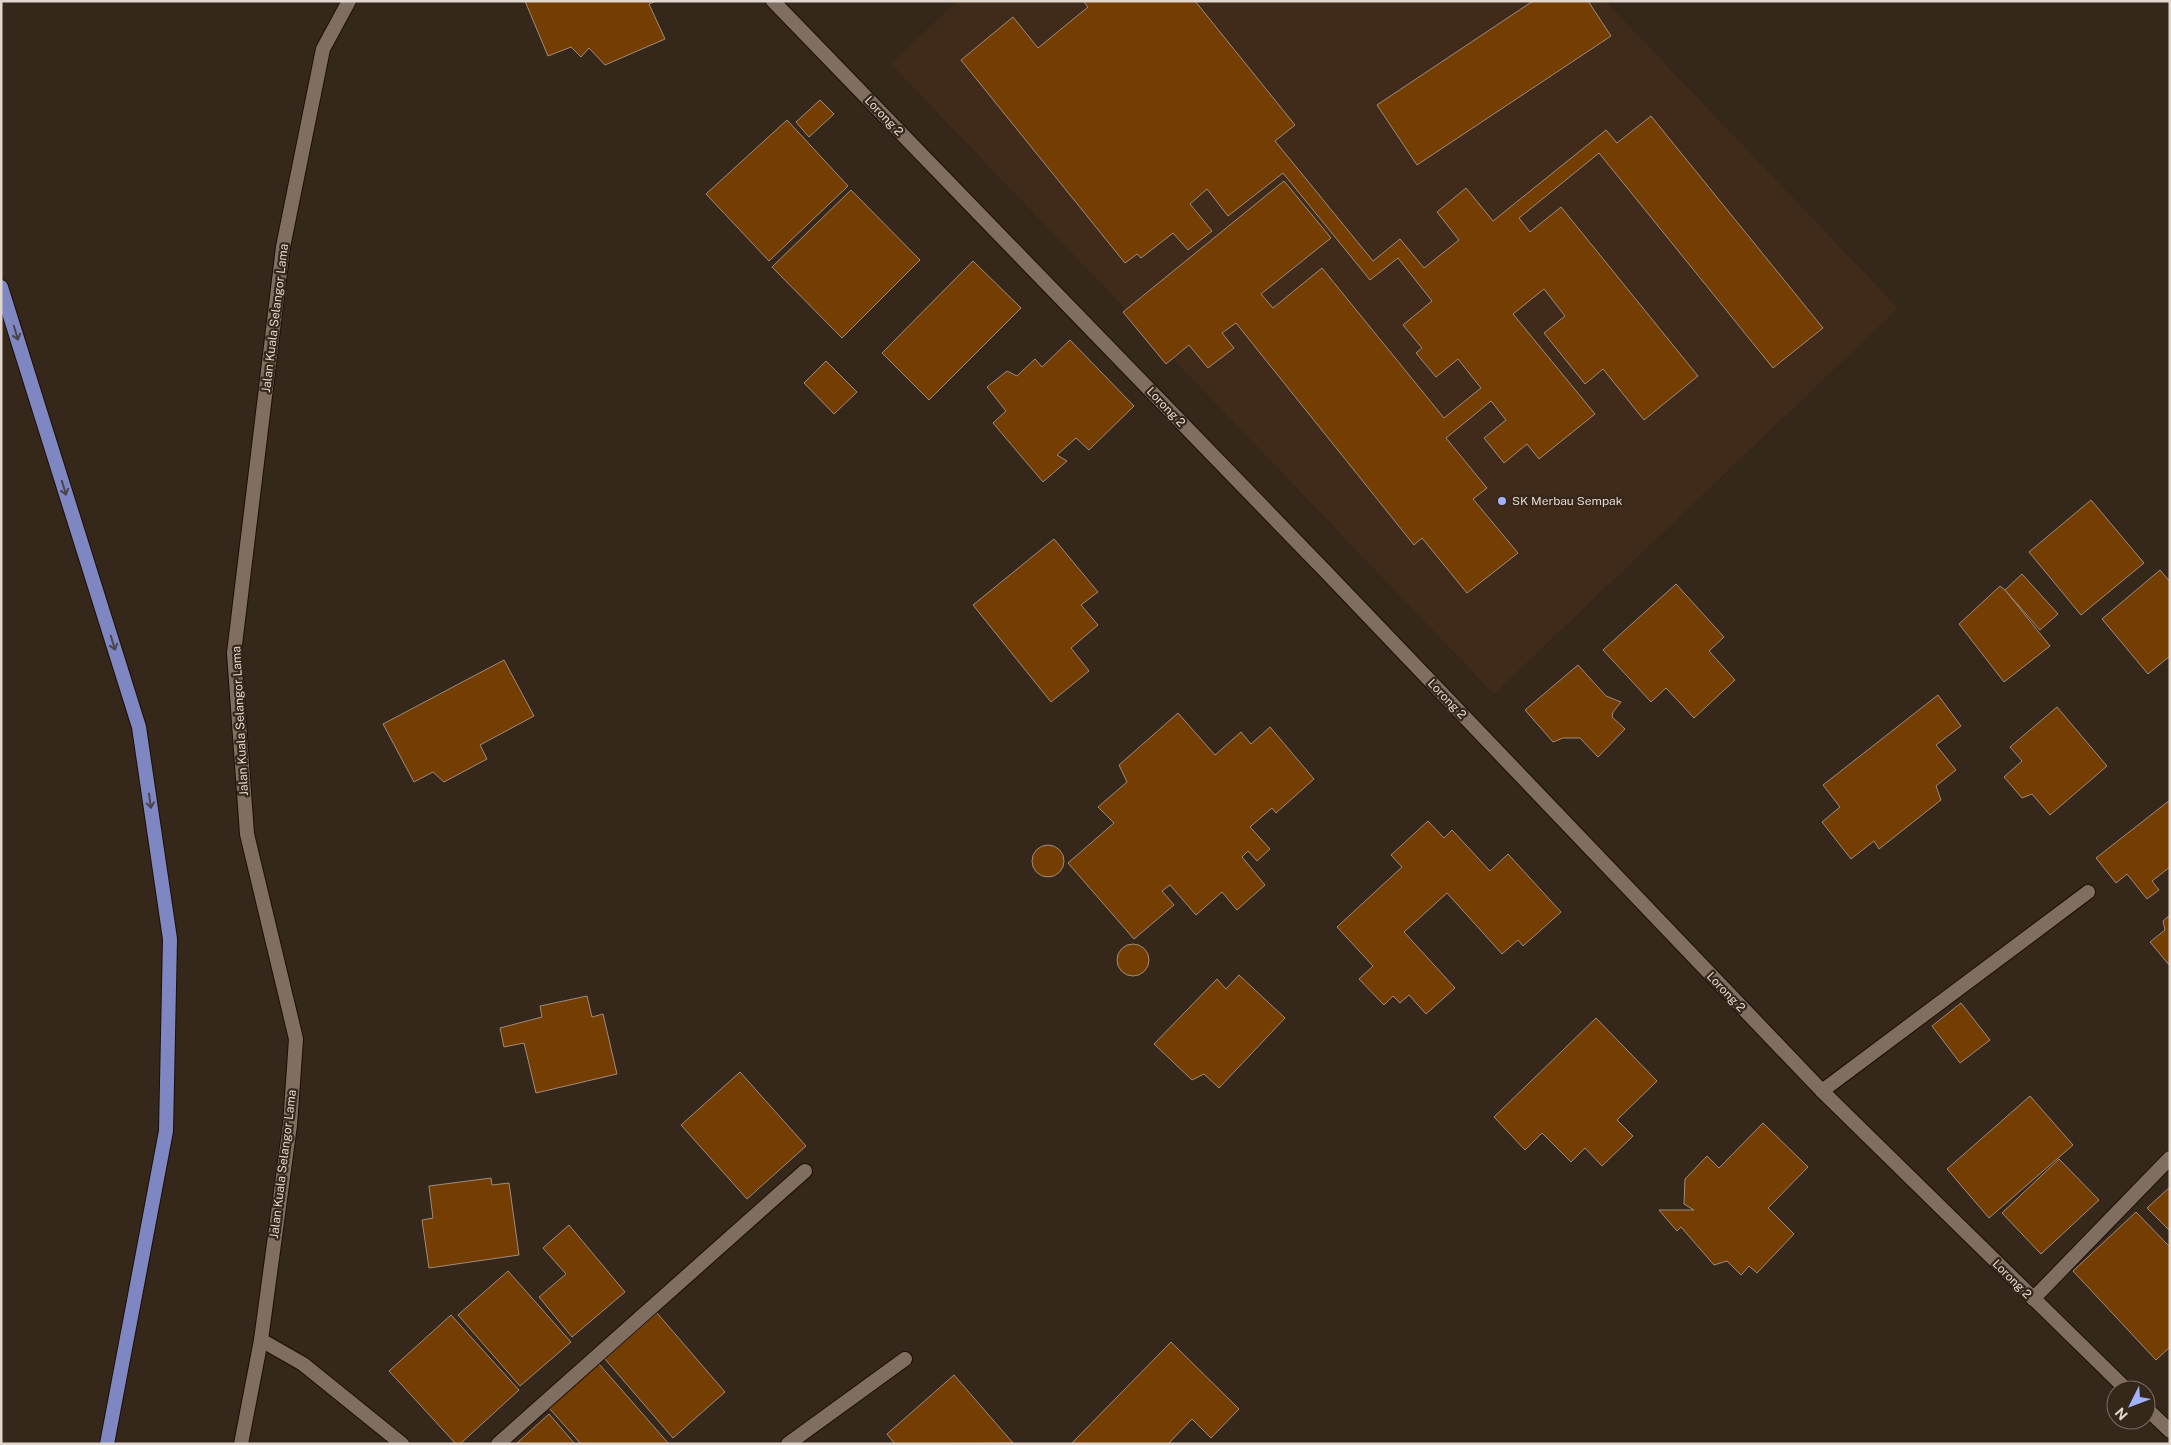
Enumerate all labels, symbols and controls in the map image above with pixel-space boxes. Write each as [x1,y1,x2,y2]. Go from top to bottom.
street label: Lorong 2 [862,93,906,139]
street label: Jalan Kuala Selangor Lama [259,243,291,393]
one-way arrow [11,325,21,341]
street label: Lorong 2 [1144,384,1188,430]
one-way arrow [60,480,70,496]
place label: SK Merbau Sempak [1512,494,1623,508]
marker: SK Merbau Sempak [1496,495,1508,507]
one-way arrow [108,635,118,651]
street label: Jalan Kuala Selangor Lama [229,646,251,796]
street label: Lorong 2 [1425,676,1469,722]
one-way arrow [145,793,155,809]
street label: Lorong 2 [1704,969,1748,1015]
street label: Jalan Kuala Selangor Lama [267,1089,299,1239]
street label: Lorong 2 [1990,1257,2034,1301]
north arrow [2106,1380,2156,1430]
text: N [2112,1404,2131,1423]

